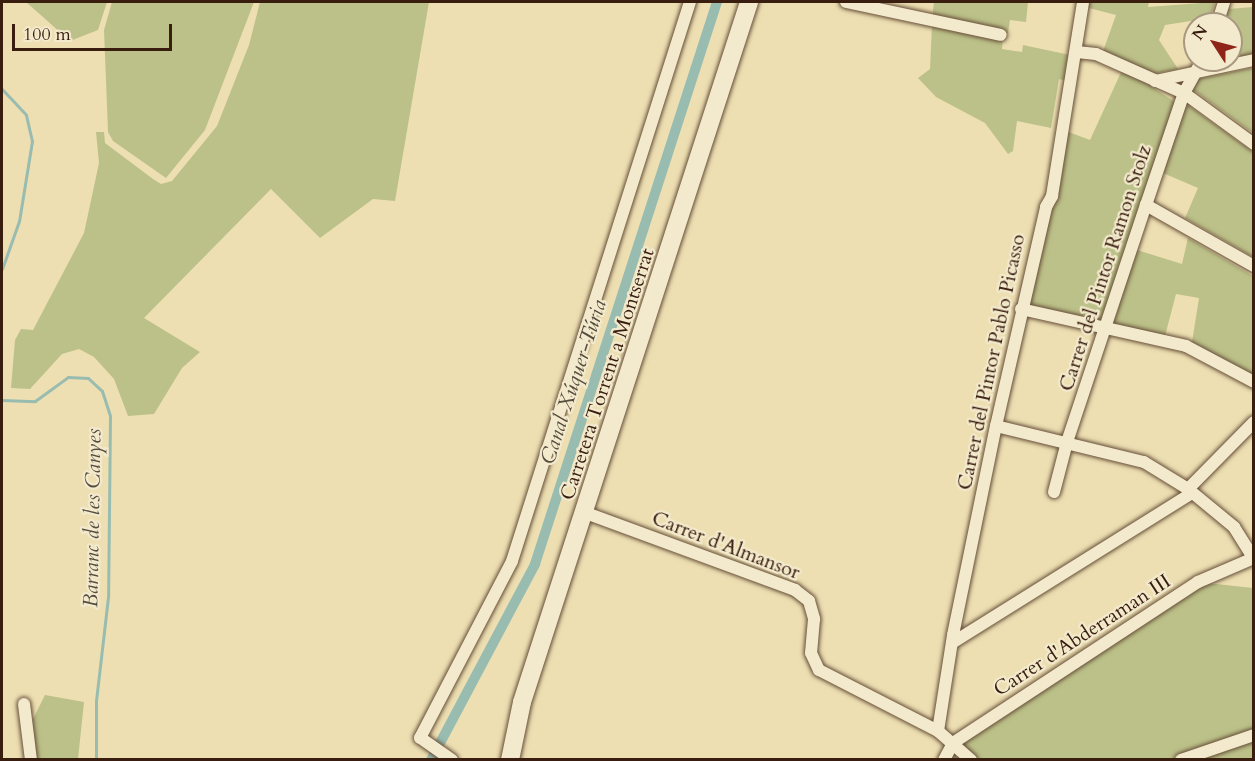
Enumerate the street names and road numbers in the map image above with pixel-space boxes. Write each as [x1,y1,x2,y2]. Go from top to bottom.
street label: Carrer del Pintor Ramon Stolz [1054,142,1156,394]
street label: Carrer del Pintor Pablo Picasso [952,232,1030,492]
street label: Carretera Torrent a Montserrat [555,245,659,503]
street label: Carrer d'Almansor [649,506,803,584]
street label: Carrer d'Abderraman III [989,569,1175,701]

